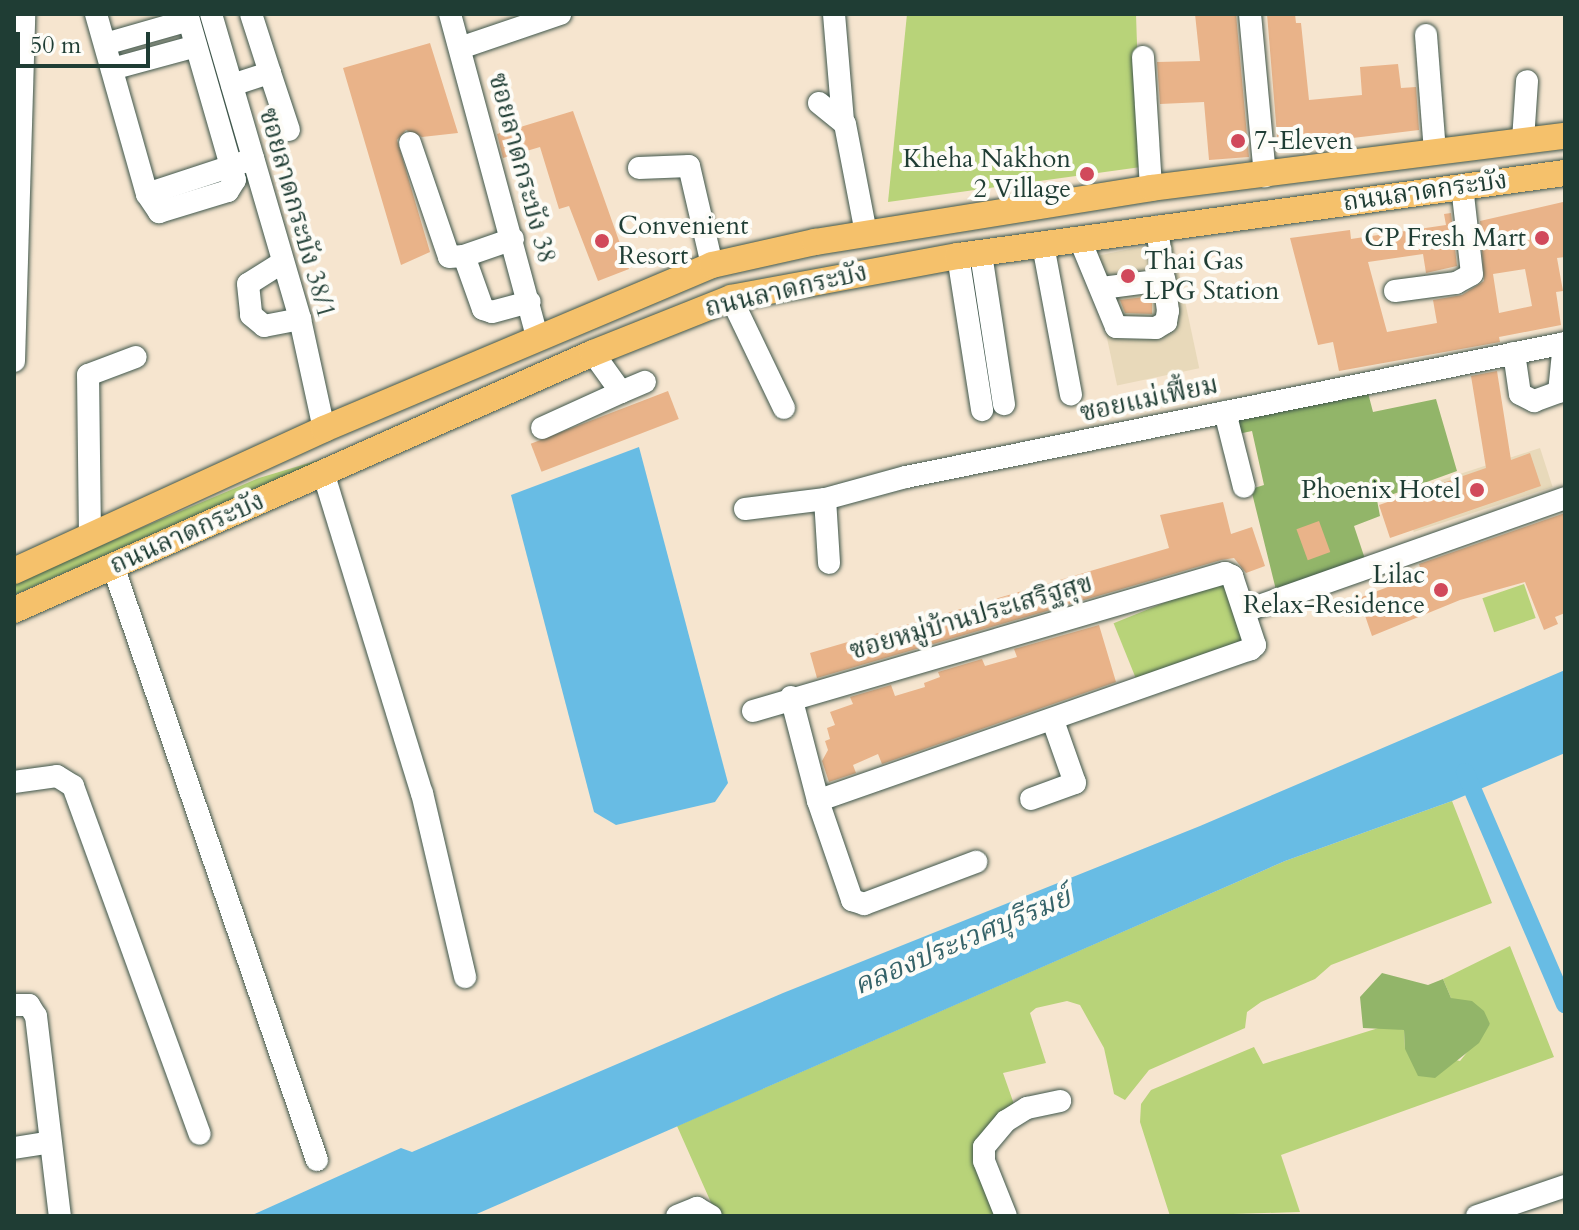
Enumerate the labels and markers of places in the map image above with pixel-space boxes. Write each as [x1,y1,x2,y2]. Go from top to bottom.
place label: 7-Eleven [1254,125,1353,157]
marker: 7-Eleven [1229,132,1247,150]
place label: Kheha Nakhon 2 Village [903,143,1071,204]
marker: Kheha Nakhon 2 Village [1078,165,1096,183]
place label: Convenient Resort [618,210,749,272]
place label: CP Fresh Mart [1364,222,1526,254]
marker: CP Fresh Mart [1533,229,1551,247]
marker: Convenient Resort [593,232,611,250]
place label: Thai Gas LPG Station [1144,245,1279,306]
marker: Thai Gas LPG Station [1119,267,1137,285]
place label: Phoenix Hotel [1301,474,1461,506]
marker: Phoenix Hotel [1468,481,1486,499]
place label: Lilac Relax-Residence [1243,559,1425,620]
marker: Lilac Relax-Residence [1432,581,1450,599]

